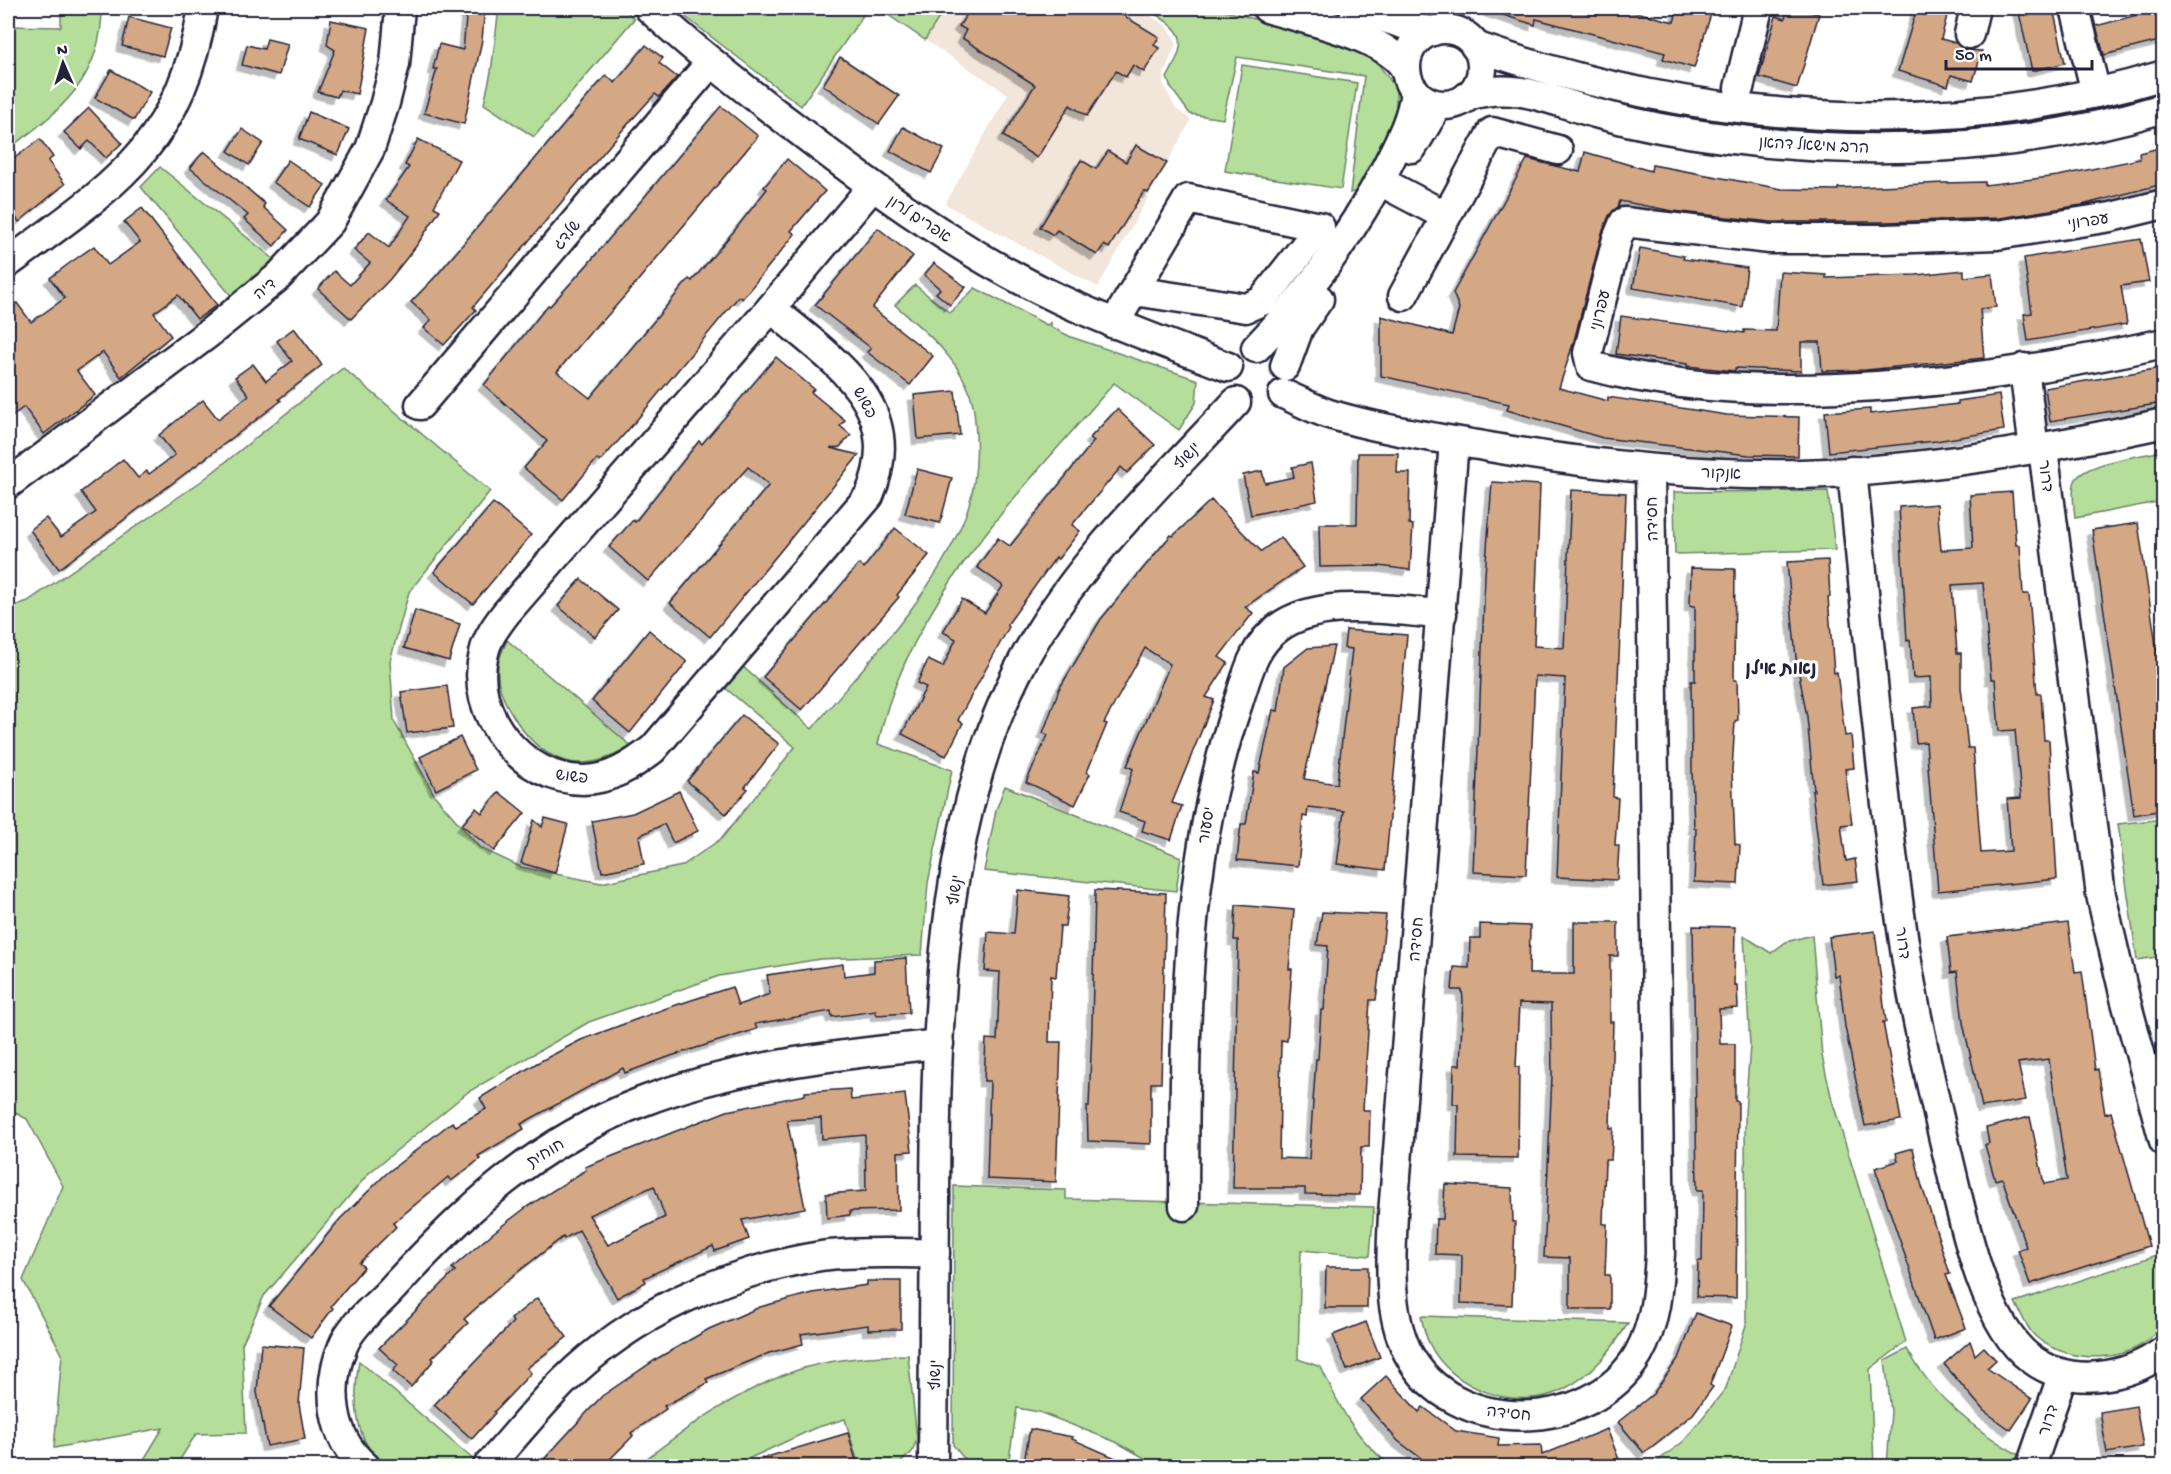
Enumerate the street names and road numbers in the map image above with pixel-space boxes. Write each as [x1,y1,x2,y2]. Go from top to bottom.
street label: הרב מישאל דהאן [1758,133,1870,160]
street label: אפרים לרון [883,192,955,249]
street label: עפרוני [2067,211,2110,236]
street label: שלדג [549,216,587,255]
street label: דיה [251,276,281,306]
street label: עפרוני [1588,288,1617,333]
street label: פשוש [847,385,879,423]
street label: ינשוף [1170,439,1206,475]
street label: דרור [2032,459,2055,494]
street label: אנקור [1700,465,1741,486]
street label: חסידה [1645,496,1664,542]
street label: פשוש [554,767,589,790]
street label: יסעור [1196,806,1221,845]
street label: ינשוף [945,874,969,907]
street label: חסידה [1407,916,1430,962]
street label: דרור [1889,926,1912,961]
street label: חוחית [525,1136,569,1174]
street label: ינשוף [927,1360,947,1390]
street label: דרור [2036,1403,2065,1440]
street label: חסידה [1485,1404,1532,1427]

